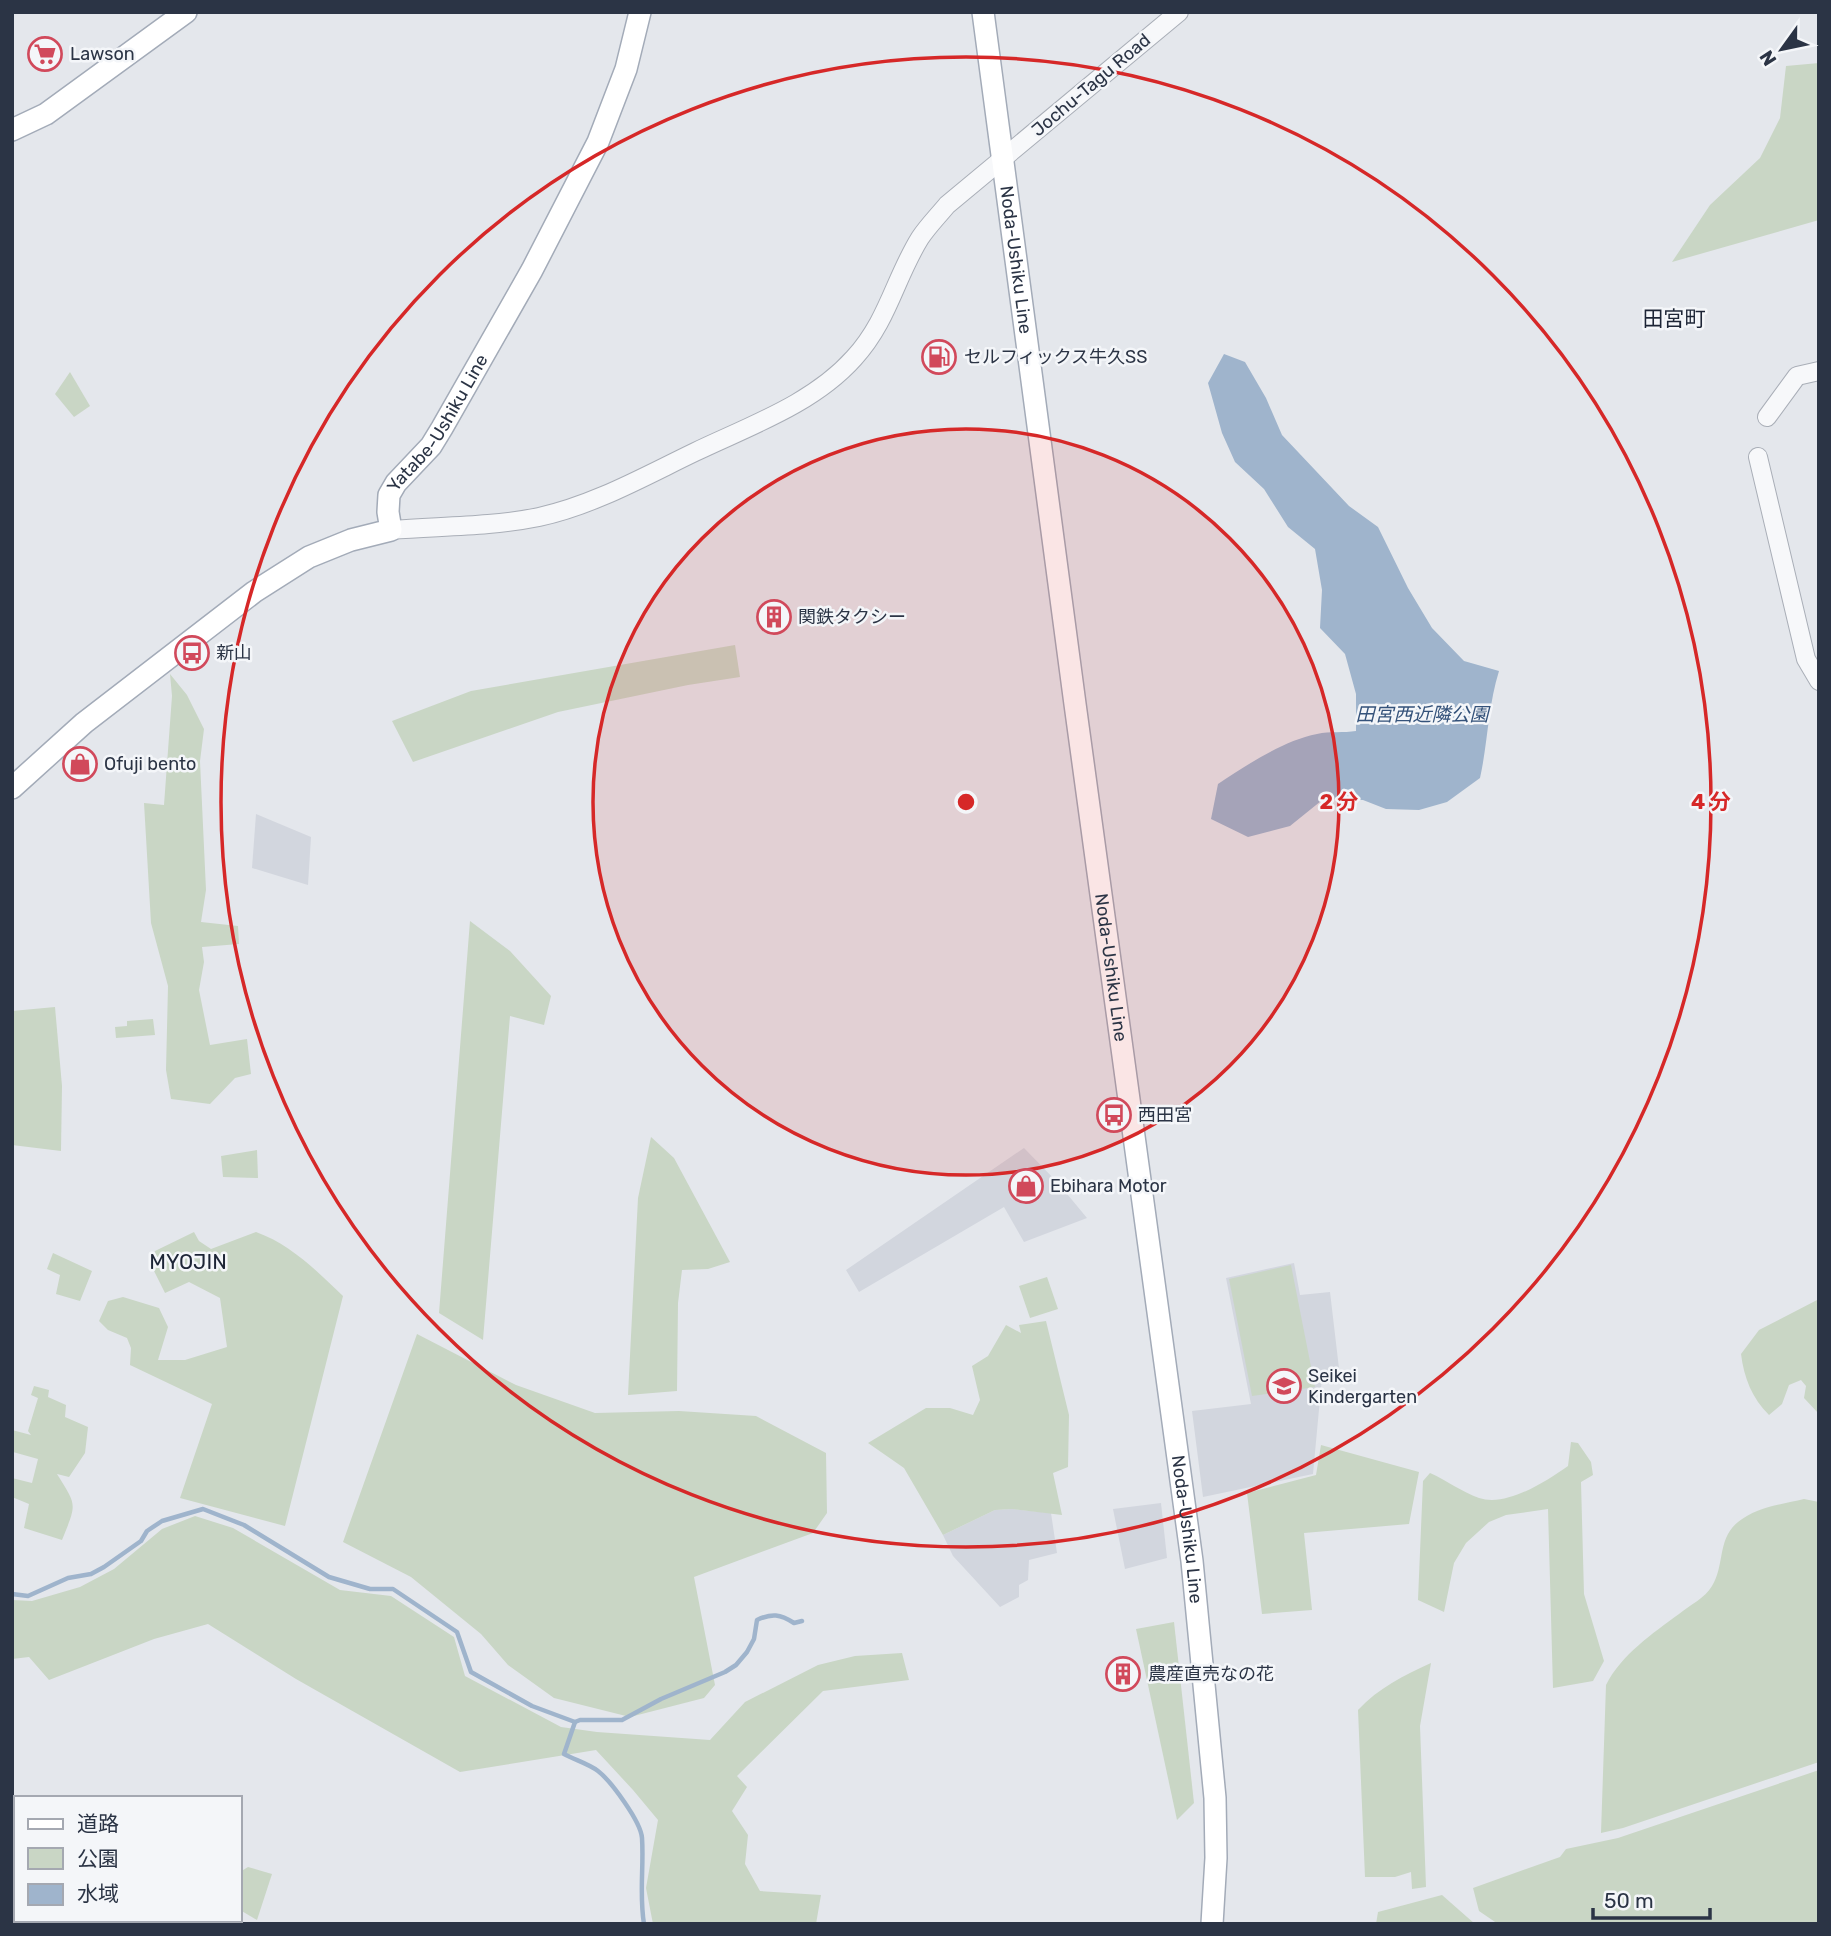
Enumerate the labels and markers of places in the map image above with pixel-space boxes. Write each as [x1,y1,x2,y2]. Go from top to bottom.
supermarket icon: Lawson [26,35,64,73]
place label: Lawson [70,43,135,65]
fuel station icon: セルフィックス牛久SS [920,338,958,376]
place label: セルフィックス牛久SS [964,346,1148,368]
building icon: 関鉄タクシー [755,598,793,636]
place label: 関鉄タクシー [798,606,906,628]
bus stop icon: 新山 [173,634,211,672]
place label: 新山 [216,642,252,664]
shop icon: Ofuji bento [61,745,99,783]
place label: Ofuji bento [104,753,196,775]
centre of rings [954,790,978,814]
bus stop icon: 西田宮 [1095,1096,1133,1134]
place label: 西田宮 [1138,1104,1192,1126]
shop icon: Ebihara Motor [1007,1167,1045,1205]
place label: Ebihara Motor [1050,1175,1167,1197]
place label: Seikei Kindergarten [1308,1365,1417,1408]
school or university icon: Seikei Kindergarten [1265,1367,1303,1405]
building icon: 農産直売なの花 [1104,1655,1142,1693]
place label: 農産直売なの花 [1148,1663,1274,1685]

